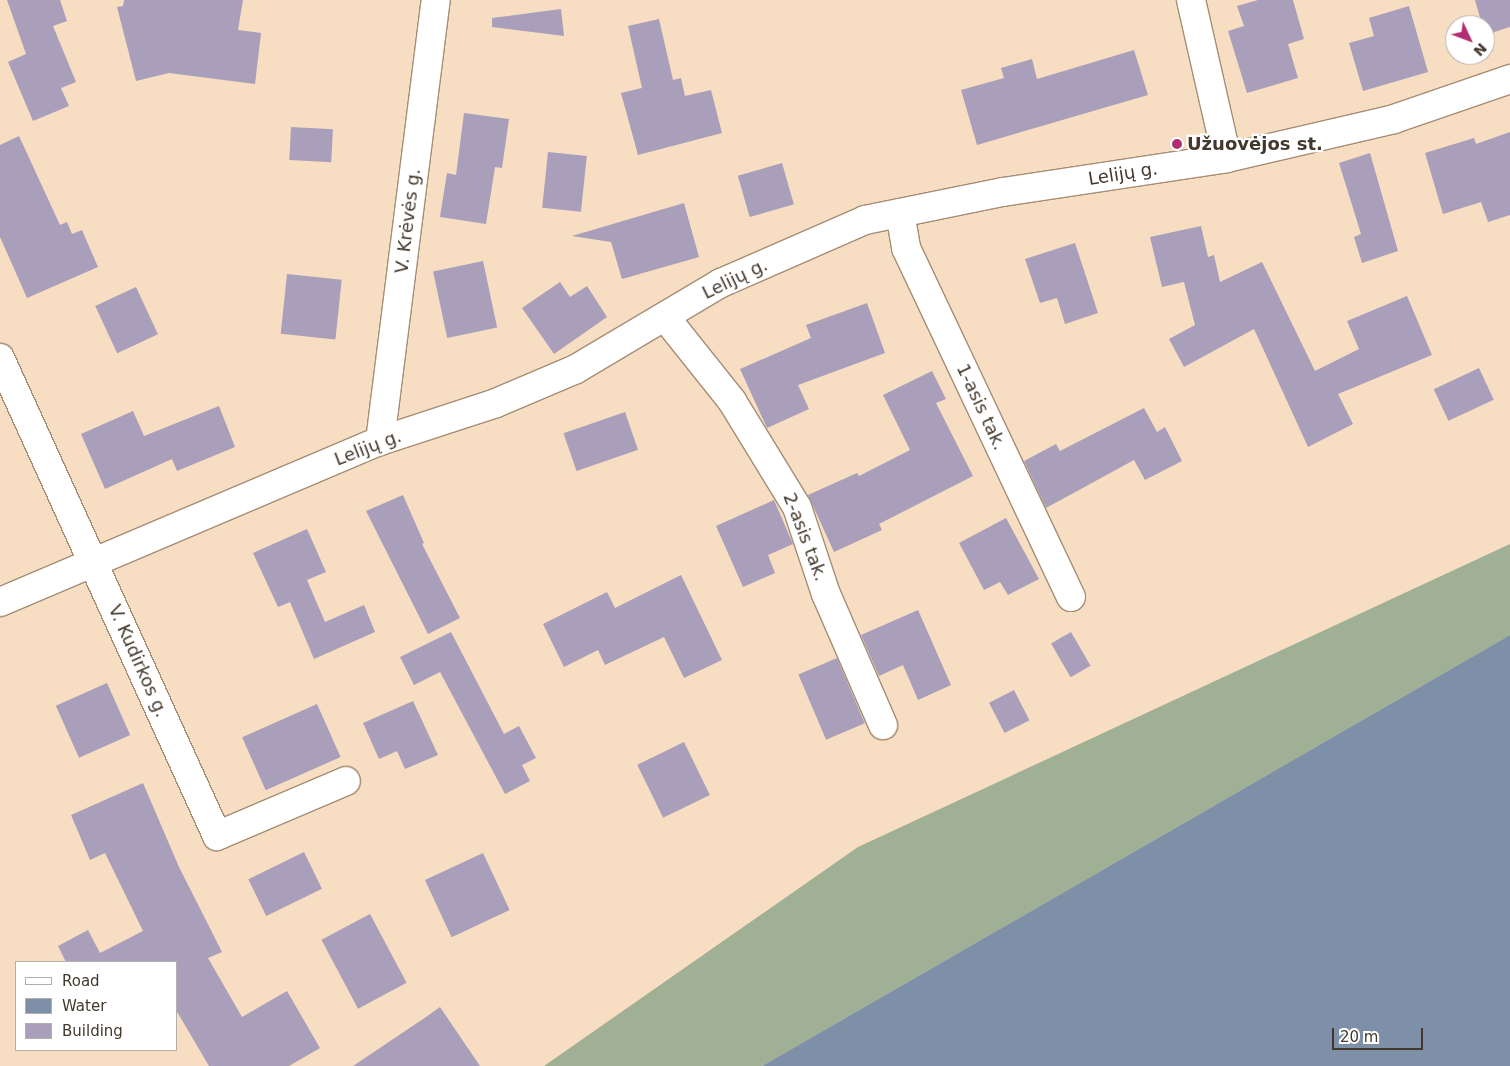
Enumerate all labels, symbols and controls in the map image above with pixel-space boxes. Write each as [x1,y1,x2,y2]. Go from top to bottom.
north arrow [1445,15,1495,65]
text: N [1470,40,1490,59]
place label: Užuovėjos st. [1187,133,1323,155]
marker: Užuovėjos st. [1171,138,1183,150]
street label: Lelijų g. [1087,158,1159,190]
street label: V. Krėvės g. [391,167,425,275]
street label: Lelijų g. [699,254,771,304]
street label: 1-asis tak. [952,360,1010,454]
street label: Lelijų g. [331,425,405,471]
street label: 2-asis tak. [778,490,832,584]
street label: V. Kudirkos g. [104,602,172,720]
legend [15,961,178,1051]
text: Road [62,972,100,990]
text: Water [62,997,106,1015]
scale bar [1335,1018,1426,1050]
text: Building [62,1022,123,1040]
text: 20 m [1340,1028,1378,1046]

